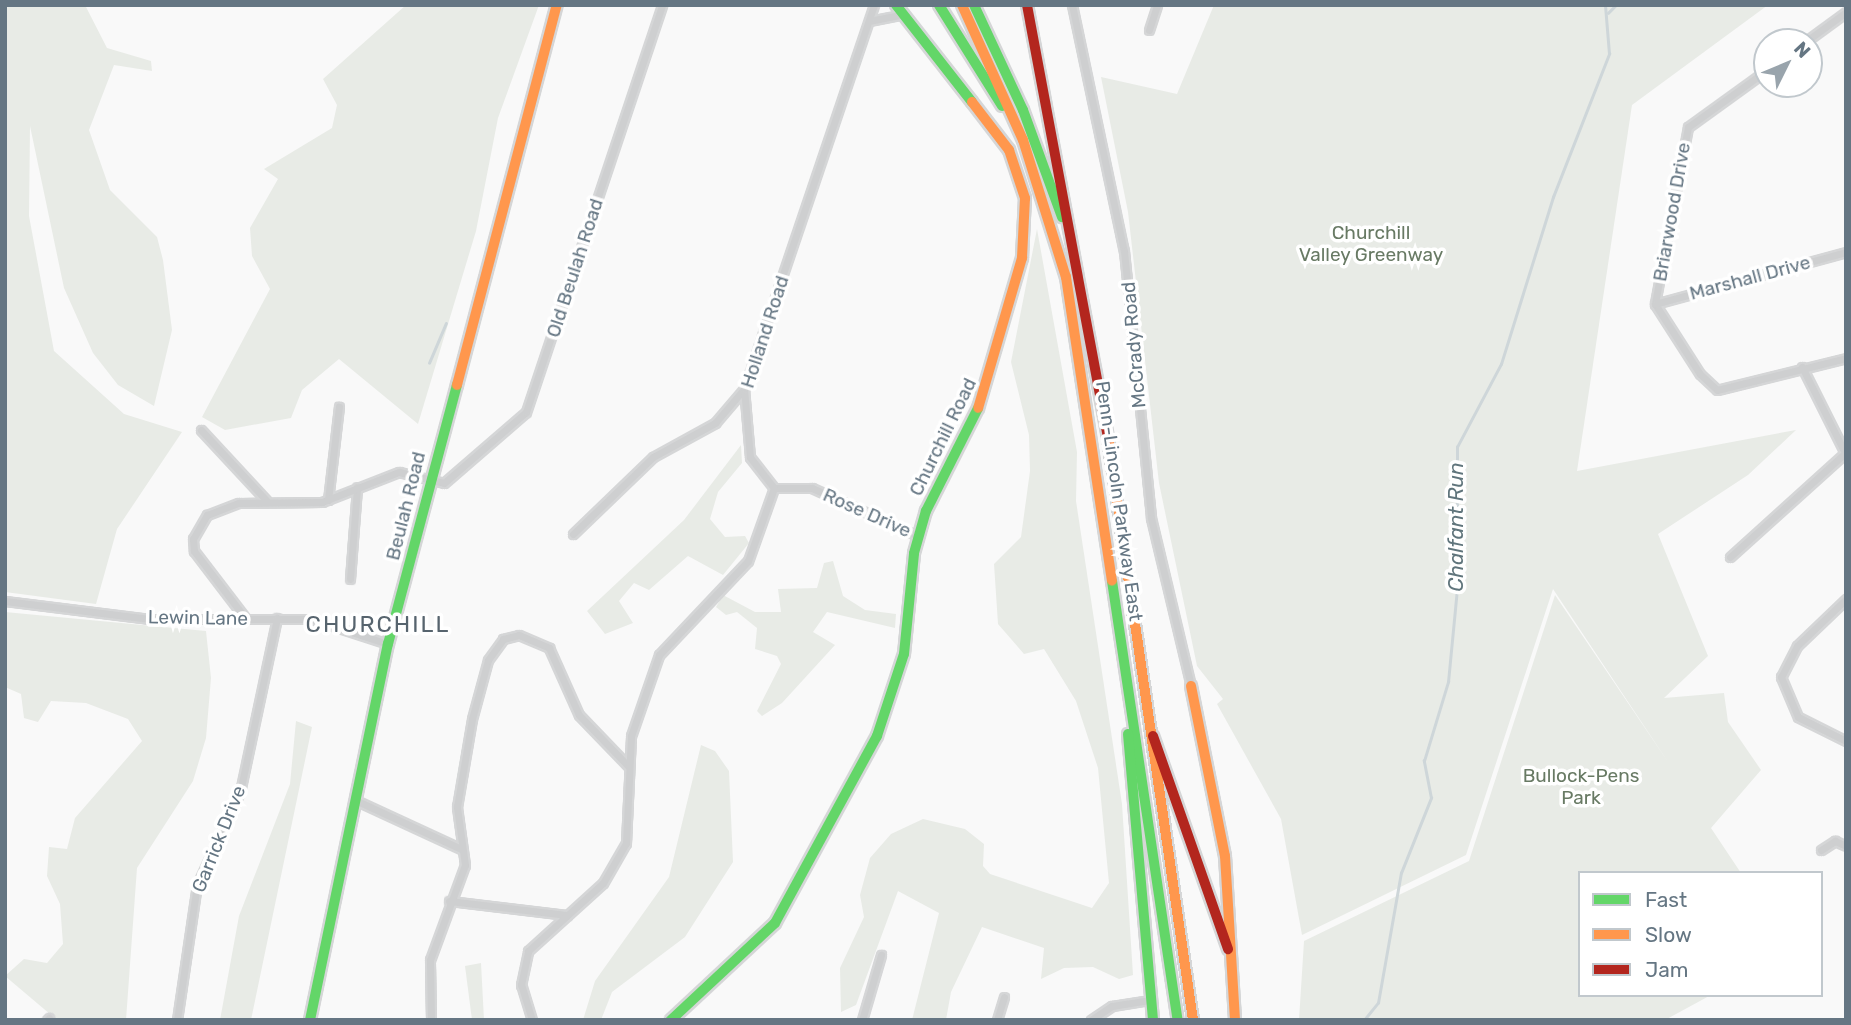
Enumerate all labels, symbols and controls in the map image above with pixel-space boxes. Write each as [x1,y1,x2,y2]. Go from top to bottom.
north arrow [1753,28,1823,98]
text: N [1789,37,1815,63]
street label: Briarwood Drive [1649,141,1695,283]
street label: Old Beulah Road [542,196,608,340]
park label: Churchill Valley Greenway [1299,222,1443,266]
street label: Marshall Drive [1687,251,1813,305]
street label: Holland Road [736,273,794,391]
street label: McCrady Road [1117,281,1151,409]
street label: Churchill Road [905,374,981,500]
street label: Penn-Lincoln Parkway East [1091,379,1147,623]
street label: Beulah Road [381,449,431,563]
water label: Chalfant Run [1443,462,1469,592]
street label: Rose Drive [819,483,915,543]
street label: Lewin Lane [148,606,248,630]
district label: CHURCHILL [307,610,449,638]
park label: Bullock-Pens Park [1523,765,1639,809]
street label: Garrick Drive [187,782,251,896]
legend [1578,871,1823,997]
text: Fast [1645,887,1687,912]
text: Slow [1645,922,1692,947]
text: Jam [1645,957,1689,982]

